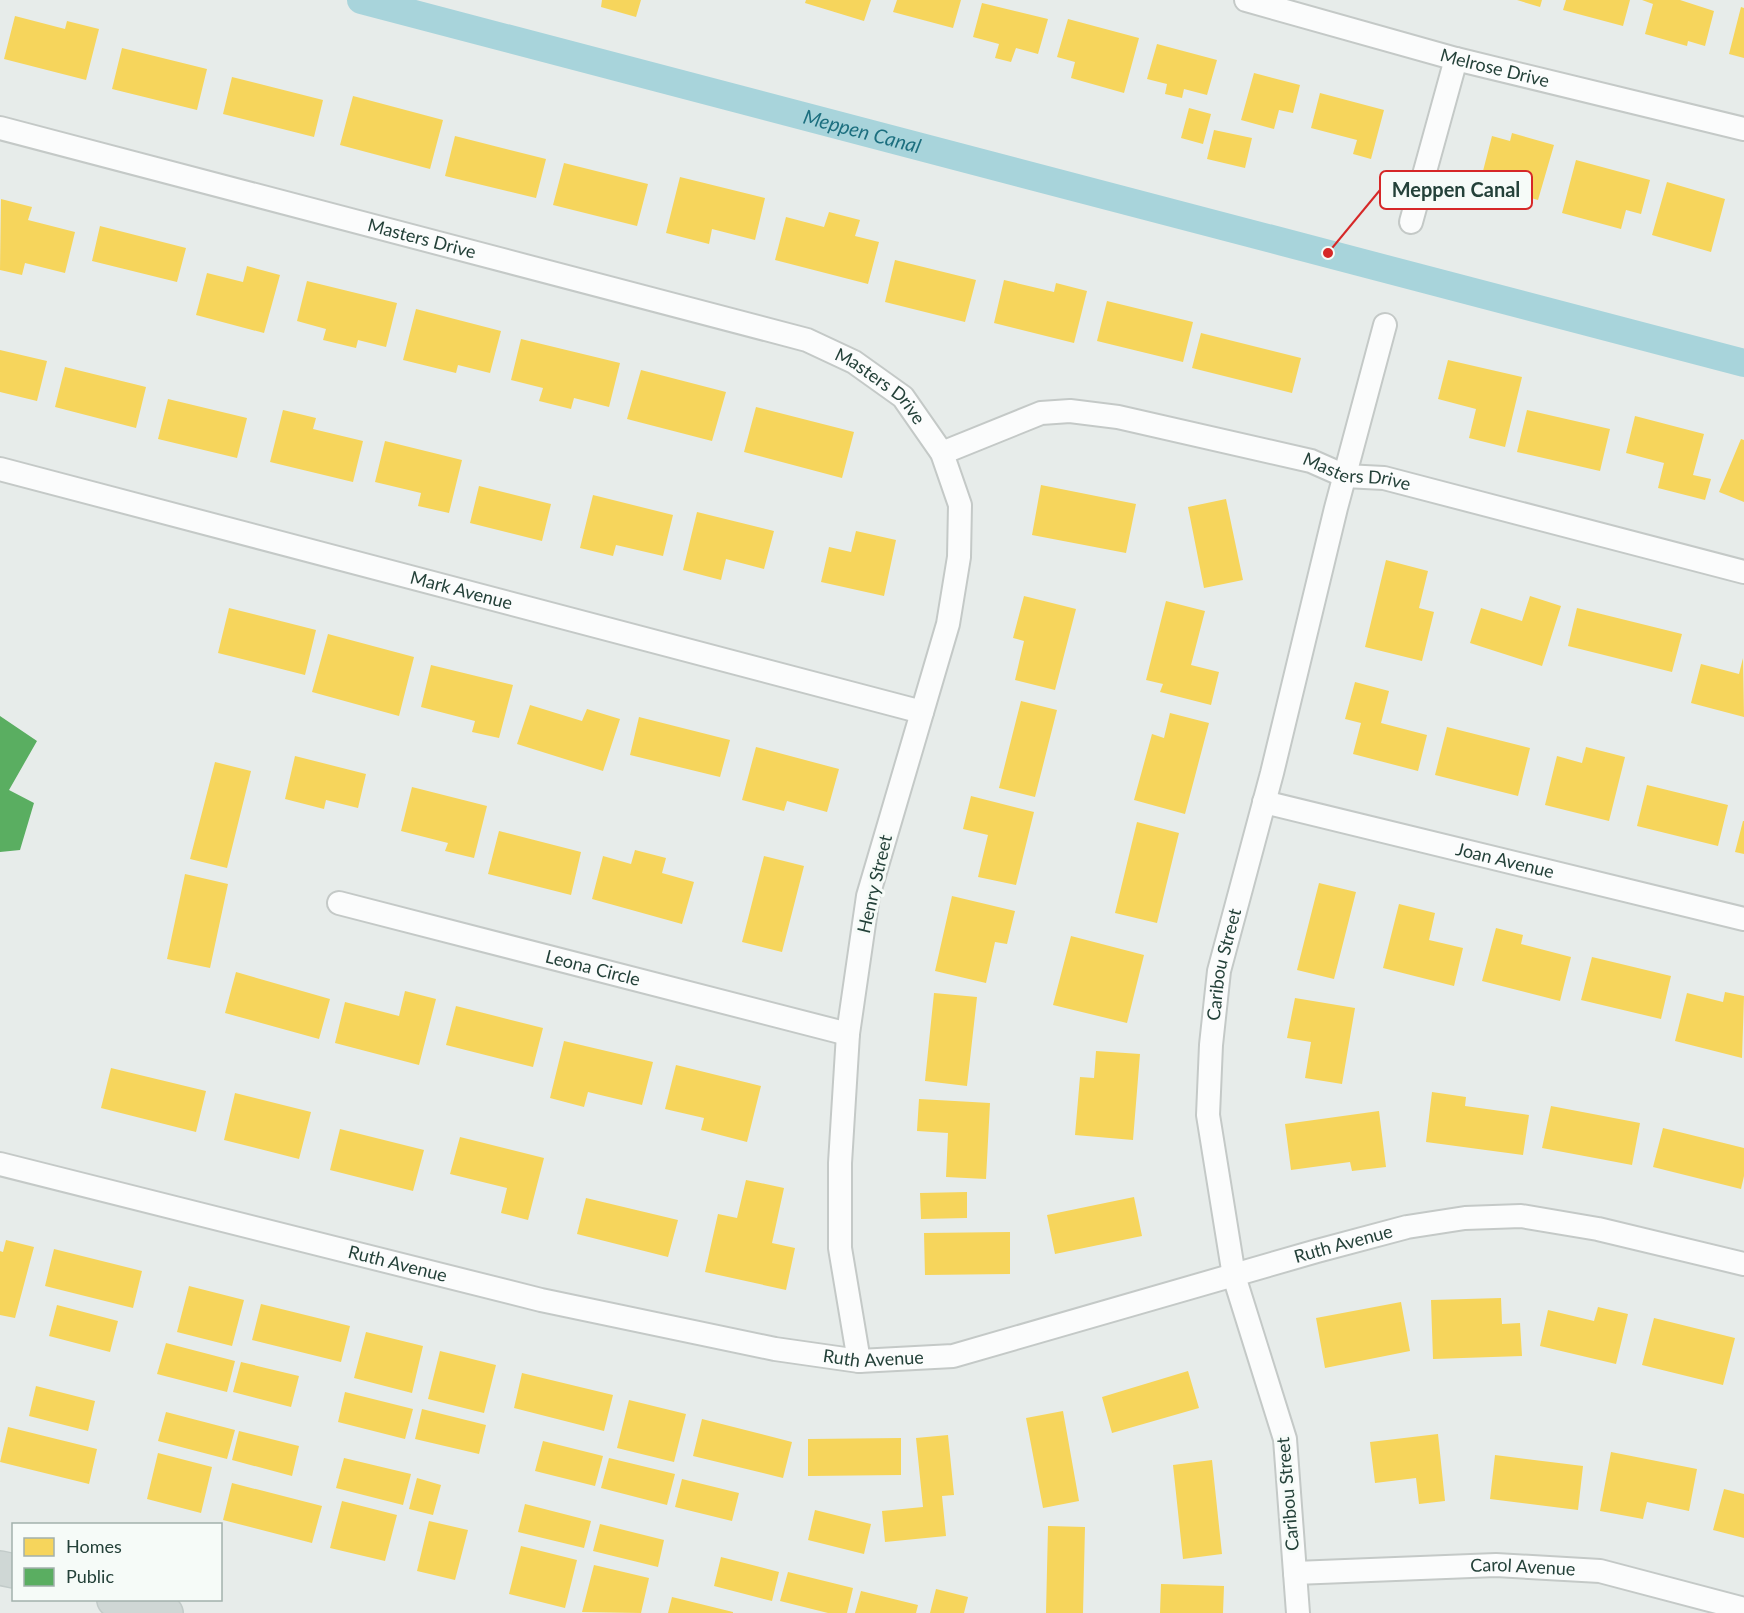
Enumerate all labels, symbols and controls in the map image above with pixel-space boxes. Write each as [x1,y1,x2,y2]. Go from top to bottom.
street label: Melrose Drive [1438,43,1552,91]
water label: Meppen Canal [801,104,924,158]
callout: Meppen Canal [1380,171,1532,209]
text: Meppen Canal [1392,177,1520,201]
street label: Masters Drive [365,213,478,263]
street label: Masters Drive [832,343,931,428]
street label: Masters Drive [1300,447,1413,495]
street label: Mark Avenue [408,566,515,614]
street label: Henry Street [852,832,896,935]
street label: Joan Avenue [1454,837,1556,882]
street label: Caribou Street [1202,905,1245,1022]
street label: Leona Circle [543,945,643,990]
street label: Ruth Avenue [1291,1219,1395,1267]
street label: Ruth Avenue [346,1240,450,1286]
street label: Ruth Avenue [822,1344,924,1371]
street label: Caribou Street [1271,1436,1303,1552]
legend [12,1523,222,1601]
text: Homes [66,1535,122,1557]
street label: Carol Avenue [1470,1553,1576,1580]
text: Public [66,1565,114,1587]

